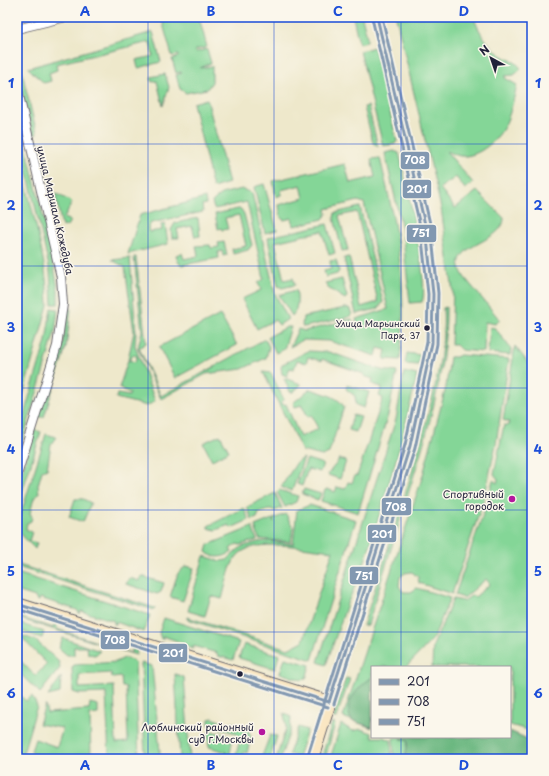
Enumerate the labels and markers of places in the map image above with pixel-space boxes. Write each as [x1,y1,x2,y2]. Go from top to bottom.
place label: Улица Марьинский Парк, 37 [336,316,420,342]
marker: Улица Марьинский Парк, 37 [422,323,432,333]
place label: Спортивный городок [443,486,504,513]
marker: Спортивный городок [507,494,517,504]
unlabelled marker [235,669,245,679]
place label: Люблинский районный суд г.Москвы [141,719,254,746]
marker: Люблинский районный суд г.Москвы [257,727,267,737]

